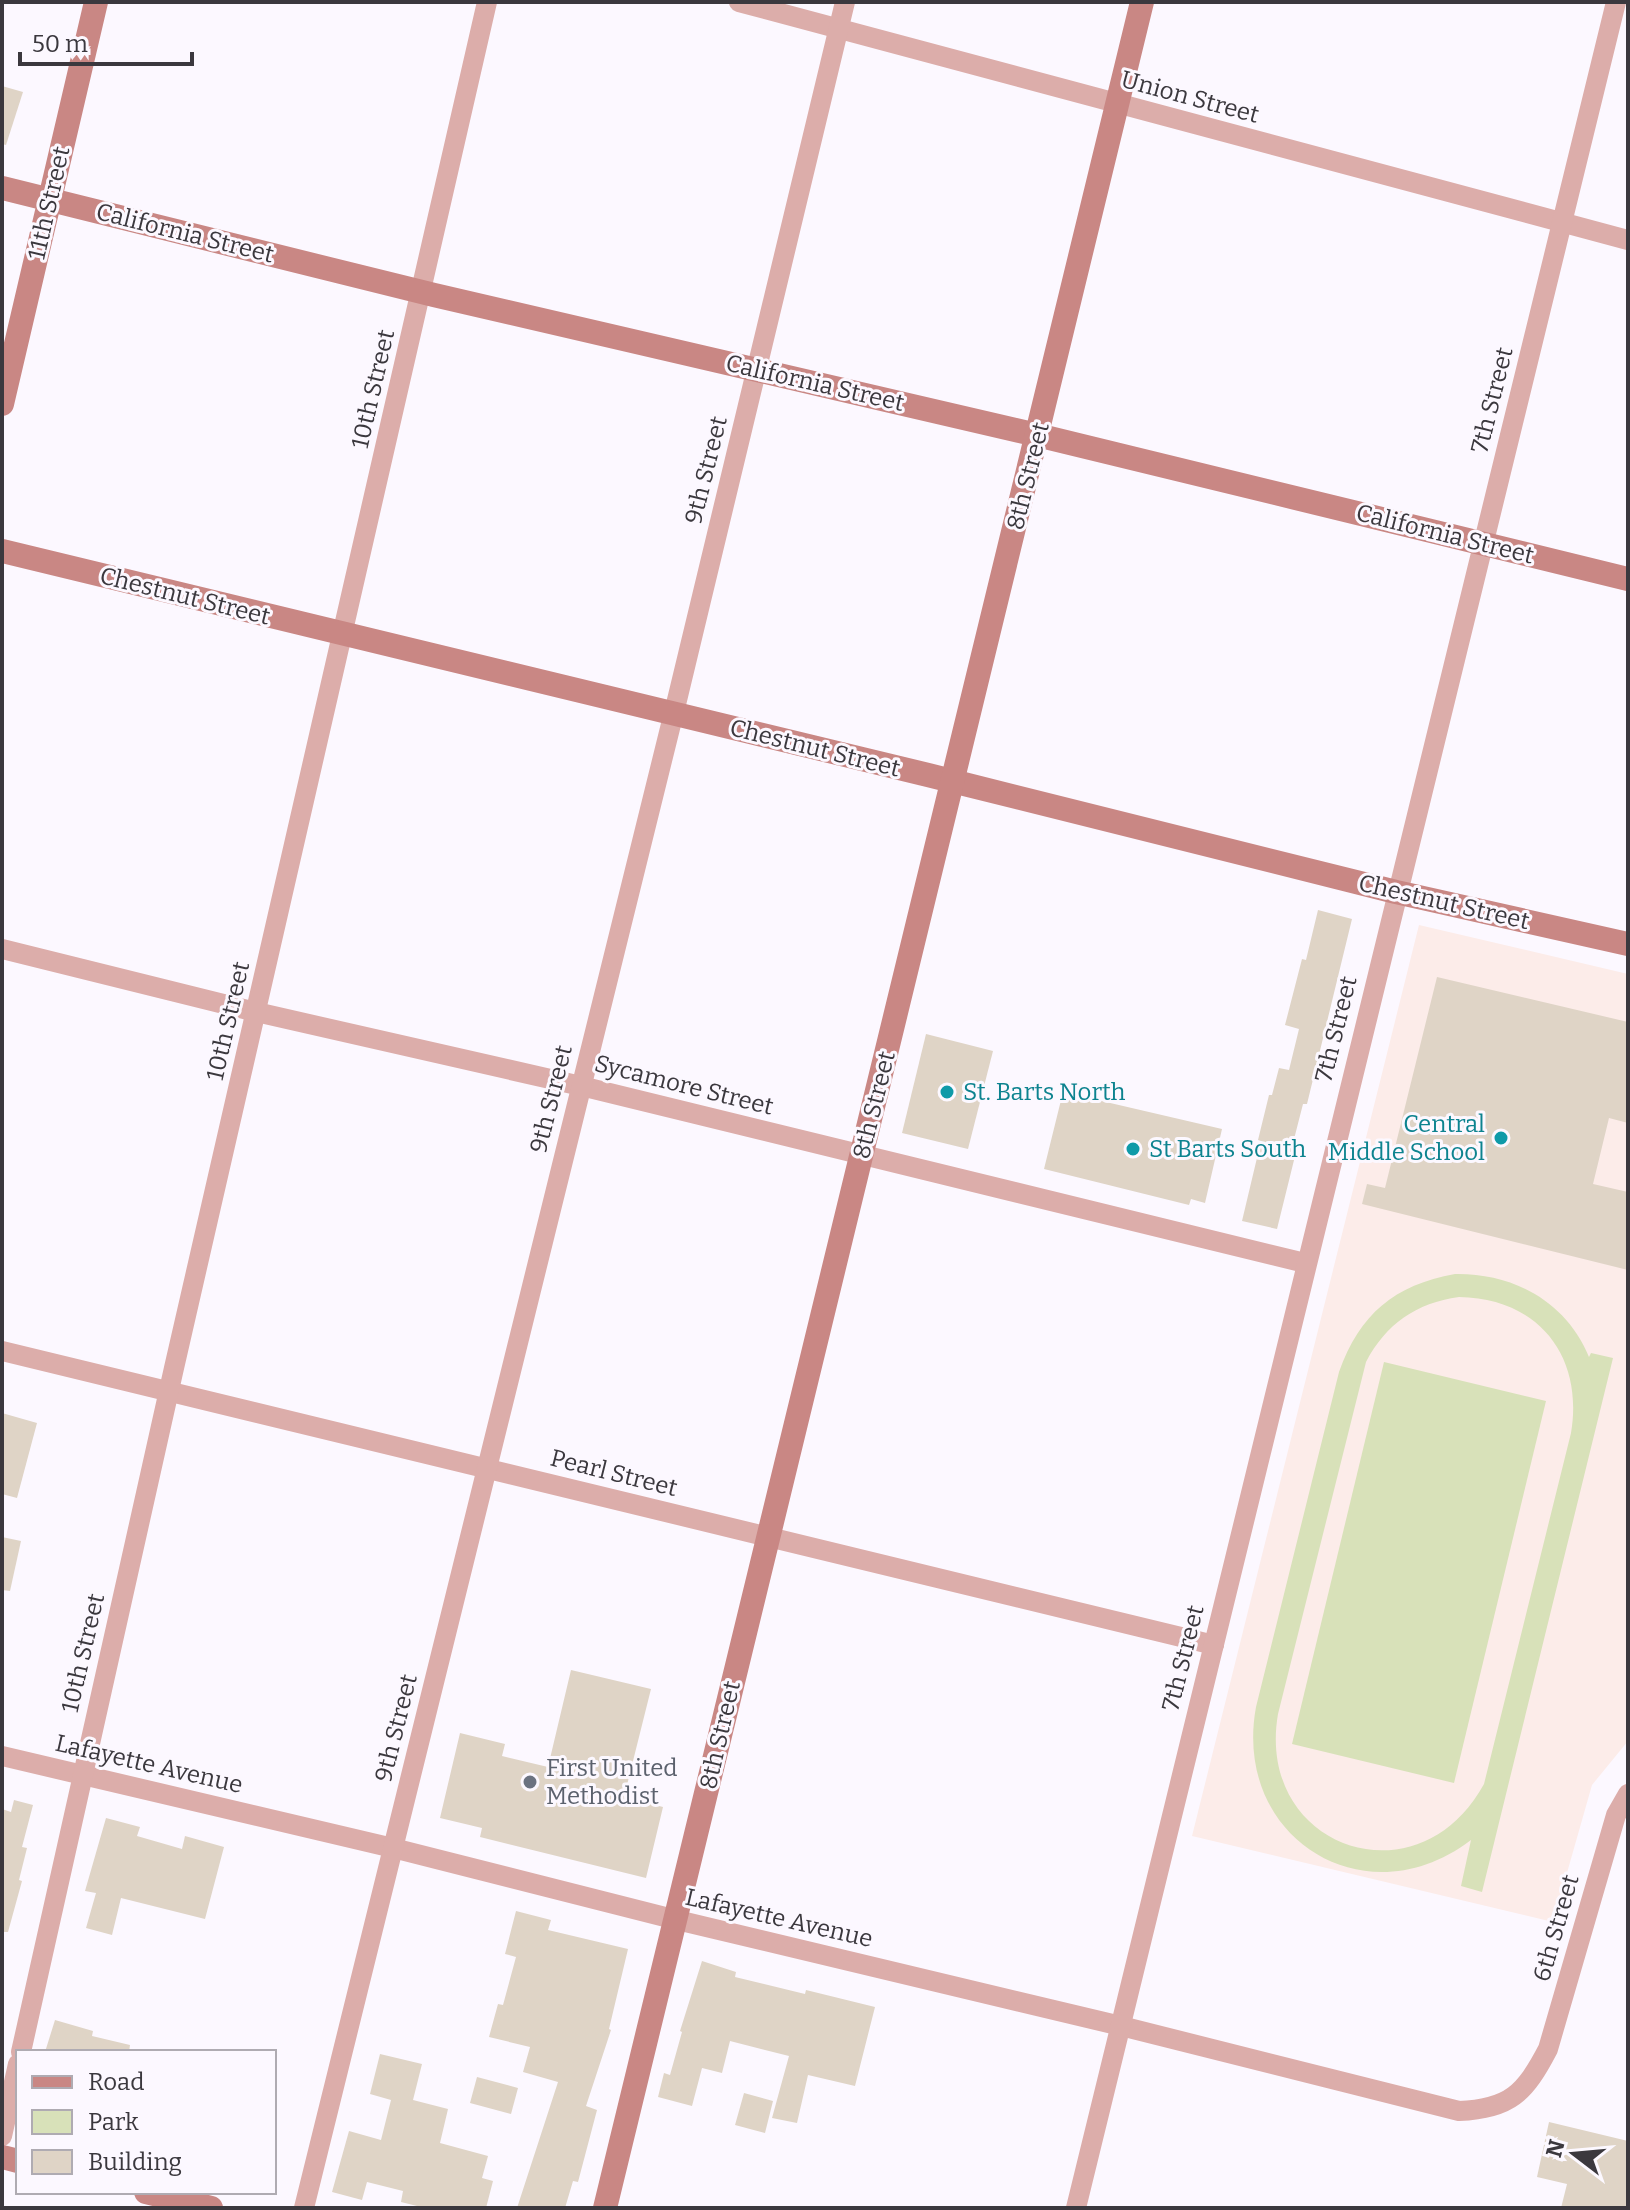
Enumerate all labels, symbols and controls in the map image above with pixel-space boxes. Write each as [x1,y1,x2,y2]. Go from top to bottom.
scale bar [20,16,192,66]
text: 50 m [32,30,88,58]
street label: Union Street [1118,65,1262,129]
street label: 11th Street [22,143,76,262]
street label: California Street [93,197,277,269]
street label: 10th Street [346,327,400,451]
street label: 7th Street [1465,344,1519,456]
street label: California Street [723,349,907,417]
street label: 9th Street [679,413,733,527]
street label: 8th Street [1001,419,1055,533]
street label: California Street [1353,498,1537,570]
street label: Chestnut Street [97,561,273,631]
street label: Chestnut Street [727,713,903,783]
street label: Chestnut Street [1356,869,1532,935]
street label: 10th Street [201,959,255,1083]
street label: 7th Street [1309,973,1363,1085]
street label: 9th Street [524,1042,578,1156]
street label: 8th Street [847,1048,901,1162]
street label: Sycamore Street [592,1049,777,1121]
place label: St. Barts North [963,1078,1125,1106]
marker: St. Barts North [938,1083,956,1101]
place label: Central Middle School [1328,1110,1485,1166]
marker: Central Middle School [1492,1129,1510,1147]
place label: St Barts South [1149,1135,1306,1163]
marker: St Barts South [1124,1140,1142,1158]
street label: Pearl Street [548,1444,681,1502]
street label: 10th Street [56,1591,110,1715]
street label: 7th Street [1156,1602,1210,1714]
street label: 9th Street [369,1671,423,1785]
street label: 8th Street [694,1678,746,1792]
street label: Lafayette Avenue [53,1729,245,1799]
place label: First United Methodist [546,1754,678,1810]
marker: First United Methodist [521,1773,539,1791]
street label: 6th Street [1527,1871,1585,1985]
street label: Lafayette Avenue [683,1883,875,1953]
legend [16,2050,276,2194]
text: Road [88,2068,144,2096]
text: Park [88,2108,139,2136]
north arrow [1534,2114,1614,2194]
text: N [1540,2137,1571,2161]
text: Building [88,2148,182,2176]

